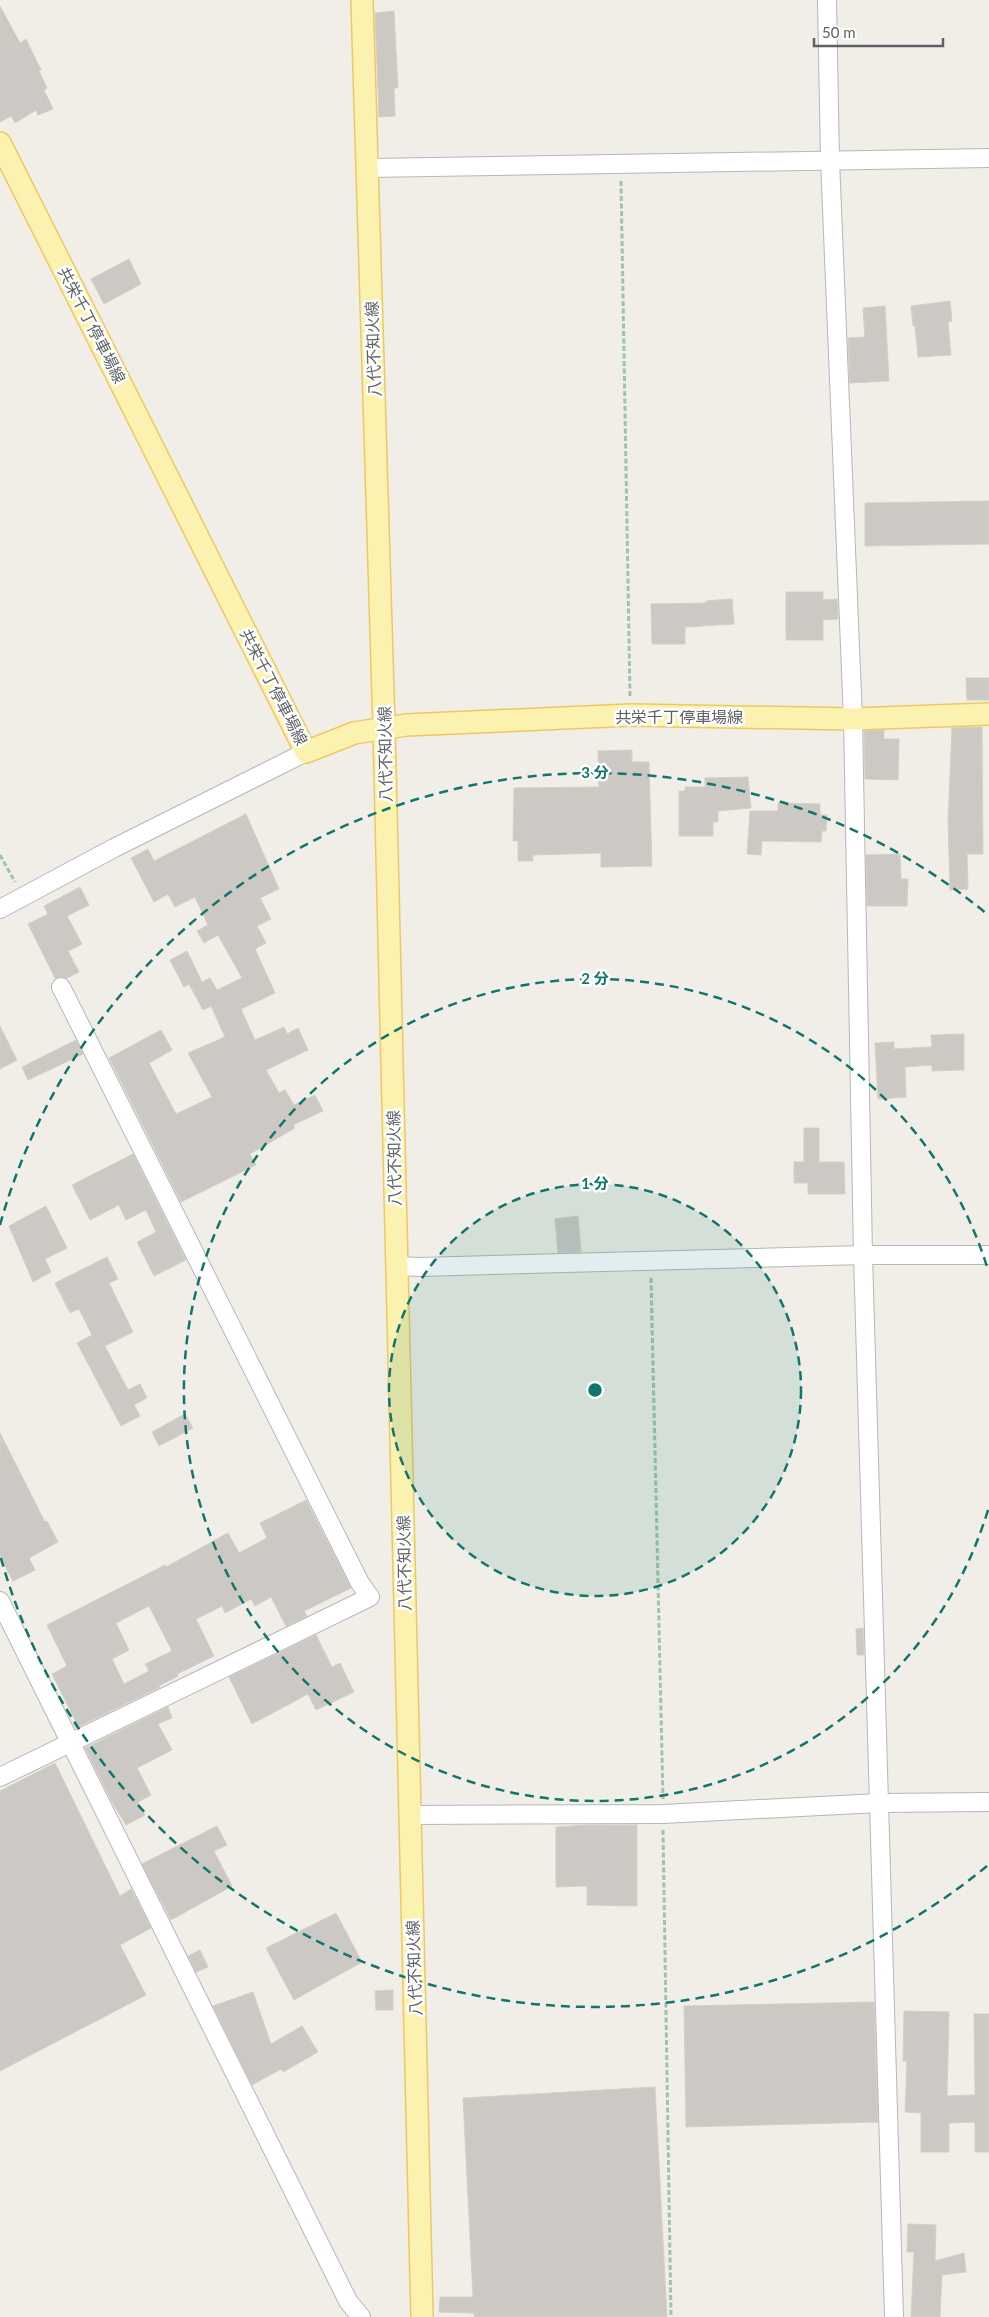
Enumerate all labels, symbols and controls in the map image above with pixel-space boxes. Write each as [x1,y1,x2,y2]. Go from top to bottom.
scale bar [814,15,943,47]
text: 50 m [822,23,856,41]
street label: 共栄千丁停車場線 [55,263,130,386]
street label: 八代不知火線 [361,301,384,397]
street label: 共栄千丁停車場線 [237,625,312,748]
street label: 八代不知火線 [374,706,395,802]
street label: 共栄千丁停車場線 [615,707,743,726]
text: 3 分 [581,763,609,781]
text: 2 分 [581,969,609,987]
street label: 八代不知火線 [383,1110,404,1206]
text: 1 分 [581,1174,609,1192]
centre of rings [586,1381,604,1399]
street label: 八代不知火線 [393,1515,414,1611]
street label: 八代不知火線 [402,1920,425,2016]

